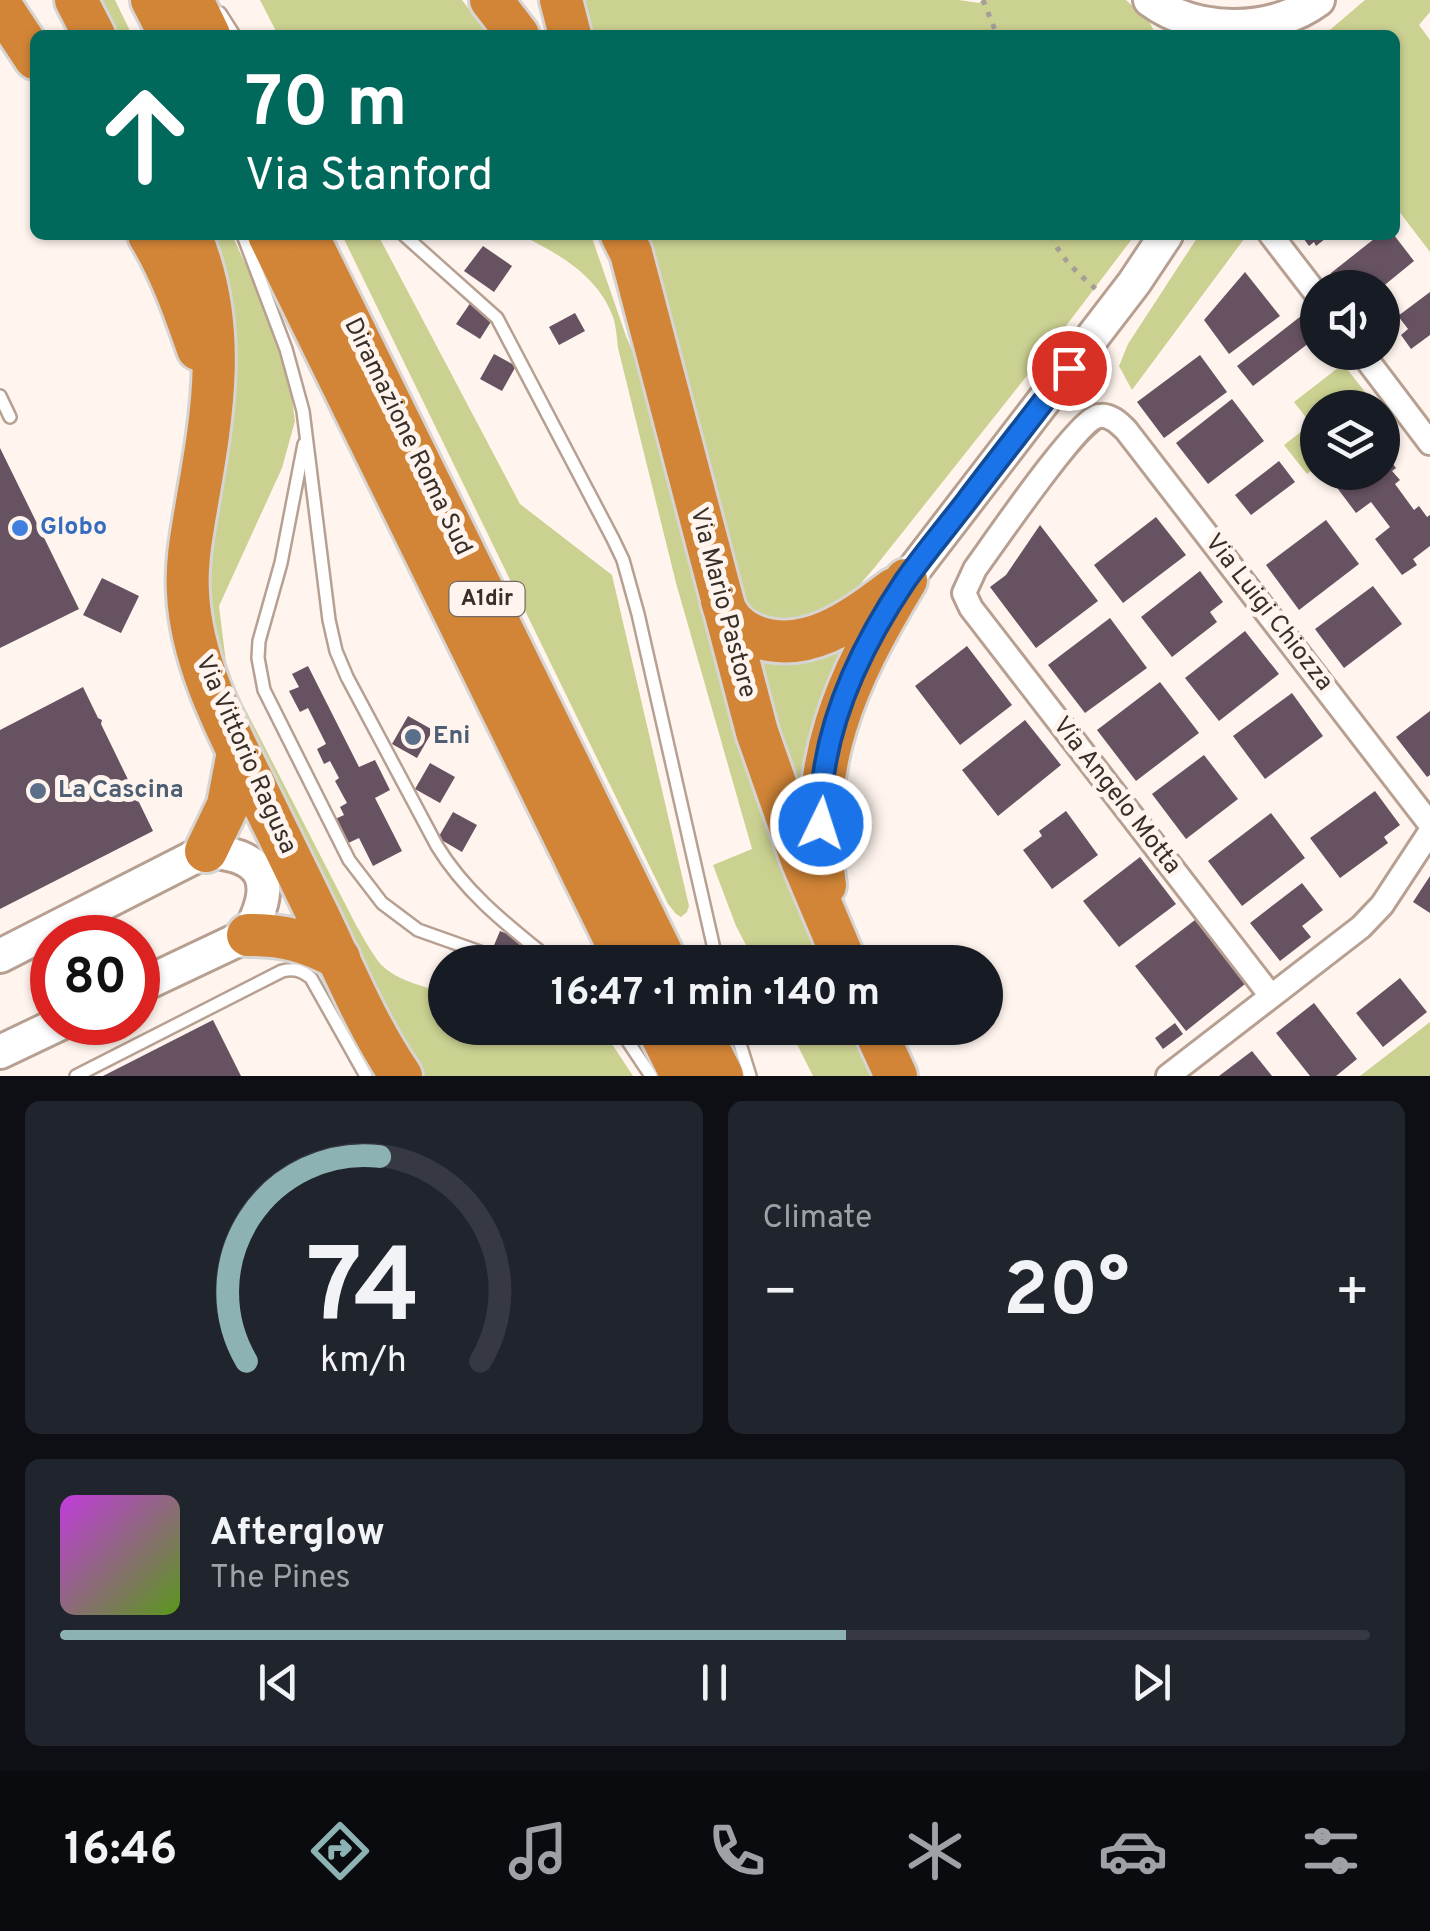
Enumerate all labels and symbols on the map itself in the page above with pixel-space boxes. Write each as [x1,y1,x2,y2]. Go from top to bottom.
street label: Diramazione Roma Sud [336,313,478,561]
pin [1027,326,1112,411]
street label: Via Mario Pastore [681,504,763,702]
place label: Globo [40,512,107,544]
marker: Globo [9,517,31,539]
street label: Via Luigi Chiozza [1197,528,1339,698]
road number: A1dir [450,582,524,616]
street label: Via Vittorio Ragusa [187,651,303,859]
street label: Via Angelo Motta [1045,711,1187,881]
place label: Eni [433,721,470,753]
marker: Eni [402,726,424,748]
position arrow [769,772,873,876]
place label: La Cascina [58,775,184,807]
marker: La Cascina [27,780,49,802]
speed limit sign: 80 [30,915,160,1045]

